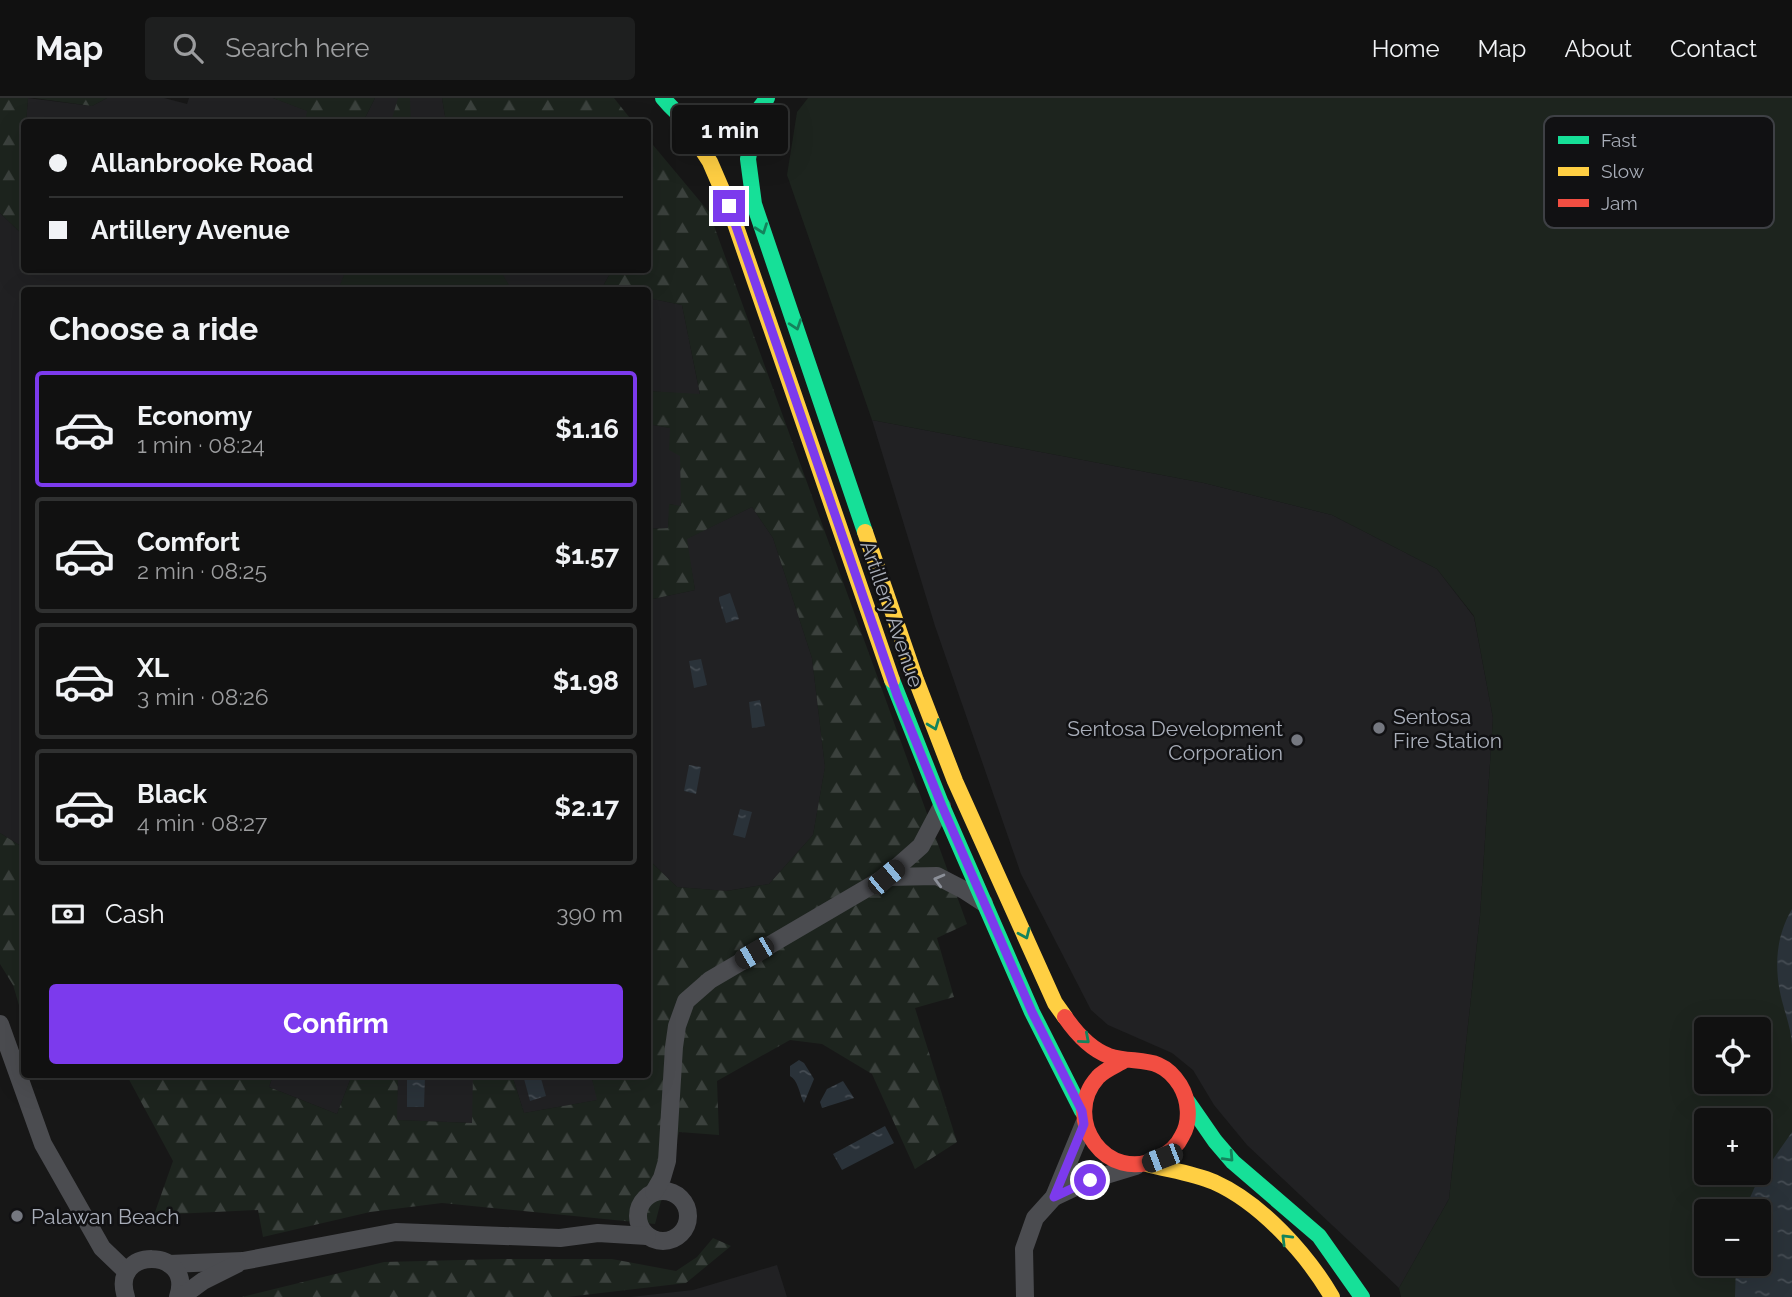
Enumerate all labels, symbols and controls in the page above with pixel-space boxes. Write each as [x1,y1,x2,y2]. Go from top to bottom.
search box [145,17,635,80]
text: Map [35,29,103,68]
icon: search [169,29,207,67]
text: Search here [225,33,370,63]
text: Home [1372,34,1440,63]
text: Map [1478,34,1526,63]
text: About [1564,34,1632,63]
text: Contact [1670,34,1757,63]
callout: 1 min [671,105,787,154]
text: 1 min [701,116,759,143]
legend [1544,116,1774,228]
text: Fast [1601,129,1637,151]
text: Allanbrooke Road [91,148,313,178]
text: Slow [1601,160,1645,182]
route end [713,190,745,222]
text: Jam [1601,192,1638,214]
text: Artillery Avenue [91,215,290,245]
one-way arrow [754,222,768,234]
text: Choose a ride [49,310,258,347]
one-way arrow [788,319,802,331]
icon: car [53,398,116,461]
text: Economy [137,401,252,431]
text: $1.16 [555,414,619,444]
text: 1 min · 08:24 [137,431,265,458]
icon: car [53,524,116,587]
text: Comfort [137,527,240,557]
street label: Artillery Avenue [855,537,929,691]
text: $1.57 [555,540,619,570]
text: 2 min · 08:25 [137,557,267,584]
icon: car [53,650,116,713]
text: XL [137,653,169,683]
text: $1.98 [553,666,619,696]
text: 3 min · 08:26 [137,683,269,710]
place label: Sentosa Fire Station [1393,704,1502,753]
place label: Sentosa Development Corporation [1067,716,1283,765]
one-way arrow [926,719,940,731]
marker: Sentosa Fire Station [1371,720,1387,736]
marker: Sentosa Development Corporation [1289,732,1305,748]
icon: car [53,776,116,839]
text: Black [137,779,207,809]
text: $2.17 [555,792,619,822]
text: 4 min · 08:27 [137,809,267,836]
car [864,855,909,899]
one-way arrow [933,873,945,888]
icon: cash [49,895,87,933]
text: Cash [105,899,165,929]
text: 390 m [556,900,623,927]
one-way arrow [1017,927,1031,939]
car [731,933,778,973]
button: Confirm [49,984,623,1064]
map controls [1694,1017,1771,1276]
button: locate [1694,1017,1771,1094]
one-way arrow [1076,1031,1089,1043]
button: + [1694,1108,1771,1185]
car [1139,1141,1186,1175]
one-way arrow [1221,1148,1233,1161]
route start [1074,1164,1106,1196]
button: − [1694,1199,1771,1276]
place label: Palawan Beach [31,1204,180,1229]
marker: Palawan Beach [9,1208,25,1224]
one-way arrow [1281,1234,1294,1247]

